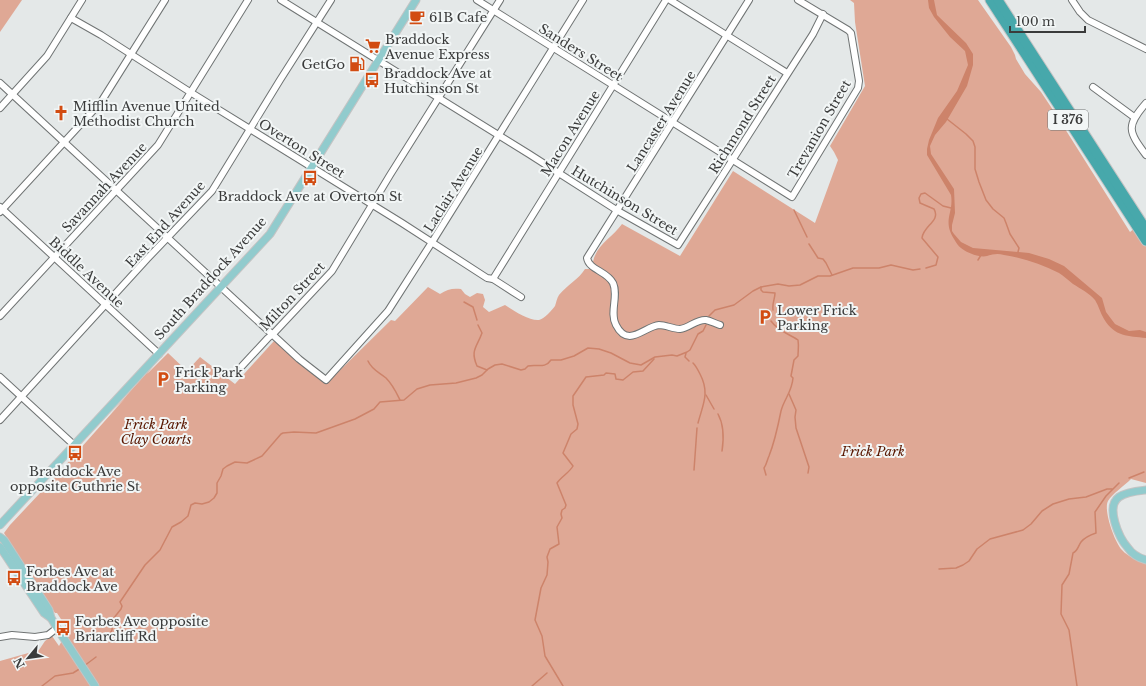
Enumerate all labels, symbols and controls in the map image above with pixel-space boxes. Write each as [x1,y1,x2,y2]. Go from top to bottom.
cafe icon: 61B Cafe [408,8,426,26]
scale bar [1010,8,1085,34]
place label: 61B Cafe [429,9,487,26]
text: 100 m [1016,14,1055,29]
street label: Sanders Street [536,20,626,85]
place label: Braddock Avenue Express [384,31,490,63]
supermarket icon: Braddock Avenue Express [364,37,382,55]
fuel station icon: GetGo [348,55,366,73]
place label: GetGo [302,56,345,73]
place label: Braddock Ave at Hutchinson St [384,65,492,97]
street label: Lancaster Avenue [623,67,700,175]
bus stop icon: Braddock Ave at Hutchinson St [363,71,381,89]
street label: Richmond Street [705,72,780,177]
street label: Trevanion Street [784,77,855,182]
street label: Macon Avenue [537,87,604,180]
place label: Mifflin Avenue United Methodist Church [73,98,220,130]
church icon: Mifflin Avenue United Methodist Church [52,104,70,122]
road number: I 376 [1048,110,1088,130]
street label: Overton Street [255,115,348,182]
street label: Savannah Avenue [58,139,151,236]
street label: Laclair Avenue [420,143,487,235]
street label: Hutchinson Street [569,162,681,239]
bus stop icon: Braddock Ave at Overton St [301,169,319,187]
street label: East End Avenue [122,177,209,271]
place label: Braddock Ave at Overton St [218,188,402,205]
street label: South Braddock Avenue [150,213,270,344]
street label: Biddle Avenue [46,233,128,311]
street label: Milton Street [256,258,329,334]
place label: Lower Frick Parking [777,302,857,334]
parking icon: Lower Frick Parking [756,308,774,326]
place label: Frick Park Parking [175,364,243,396]
parking icon: Frick Park Parking [154,370,172,388]
park label: Frick Park Clay Courts [121,416,191,448]
park label: Frick Park [840,443,905,460]
bus stop icon: Braddock Ave opposite Guthrie St [66,444,84,462]
place label: Braddock Ave opposite Guthrie St [10,463,140,495]
place label: Forbes Ave at Braddock Ave [26,563,118,595]
bus stop icon: Forbes Ave at Braddock Ave [5,569,23,587]
place label: Forbes Ave opposite Briarcliff Rd [75,613,208,645]
bus stop icon: Forbes Ave opposite Briarcliff Rd [54,619,72,637]
north arrow [8,638,48,678]
text: N [10,654,28,671]

